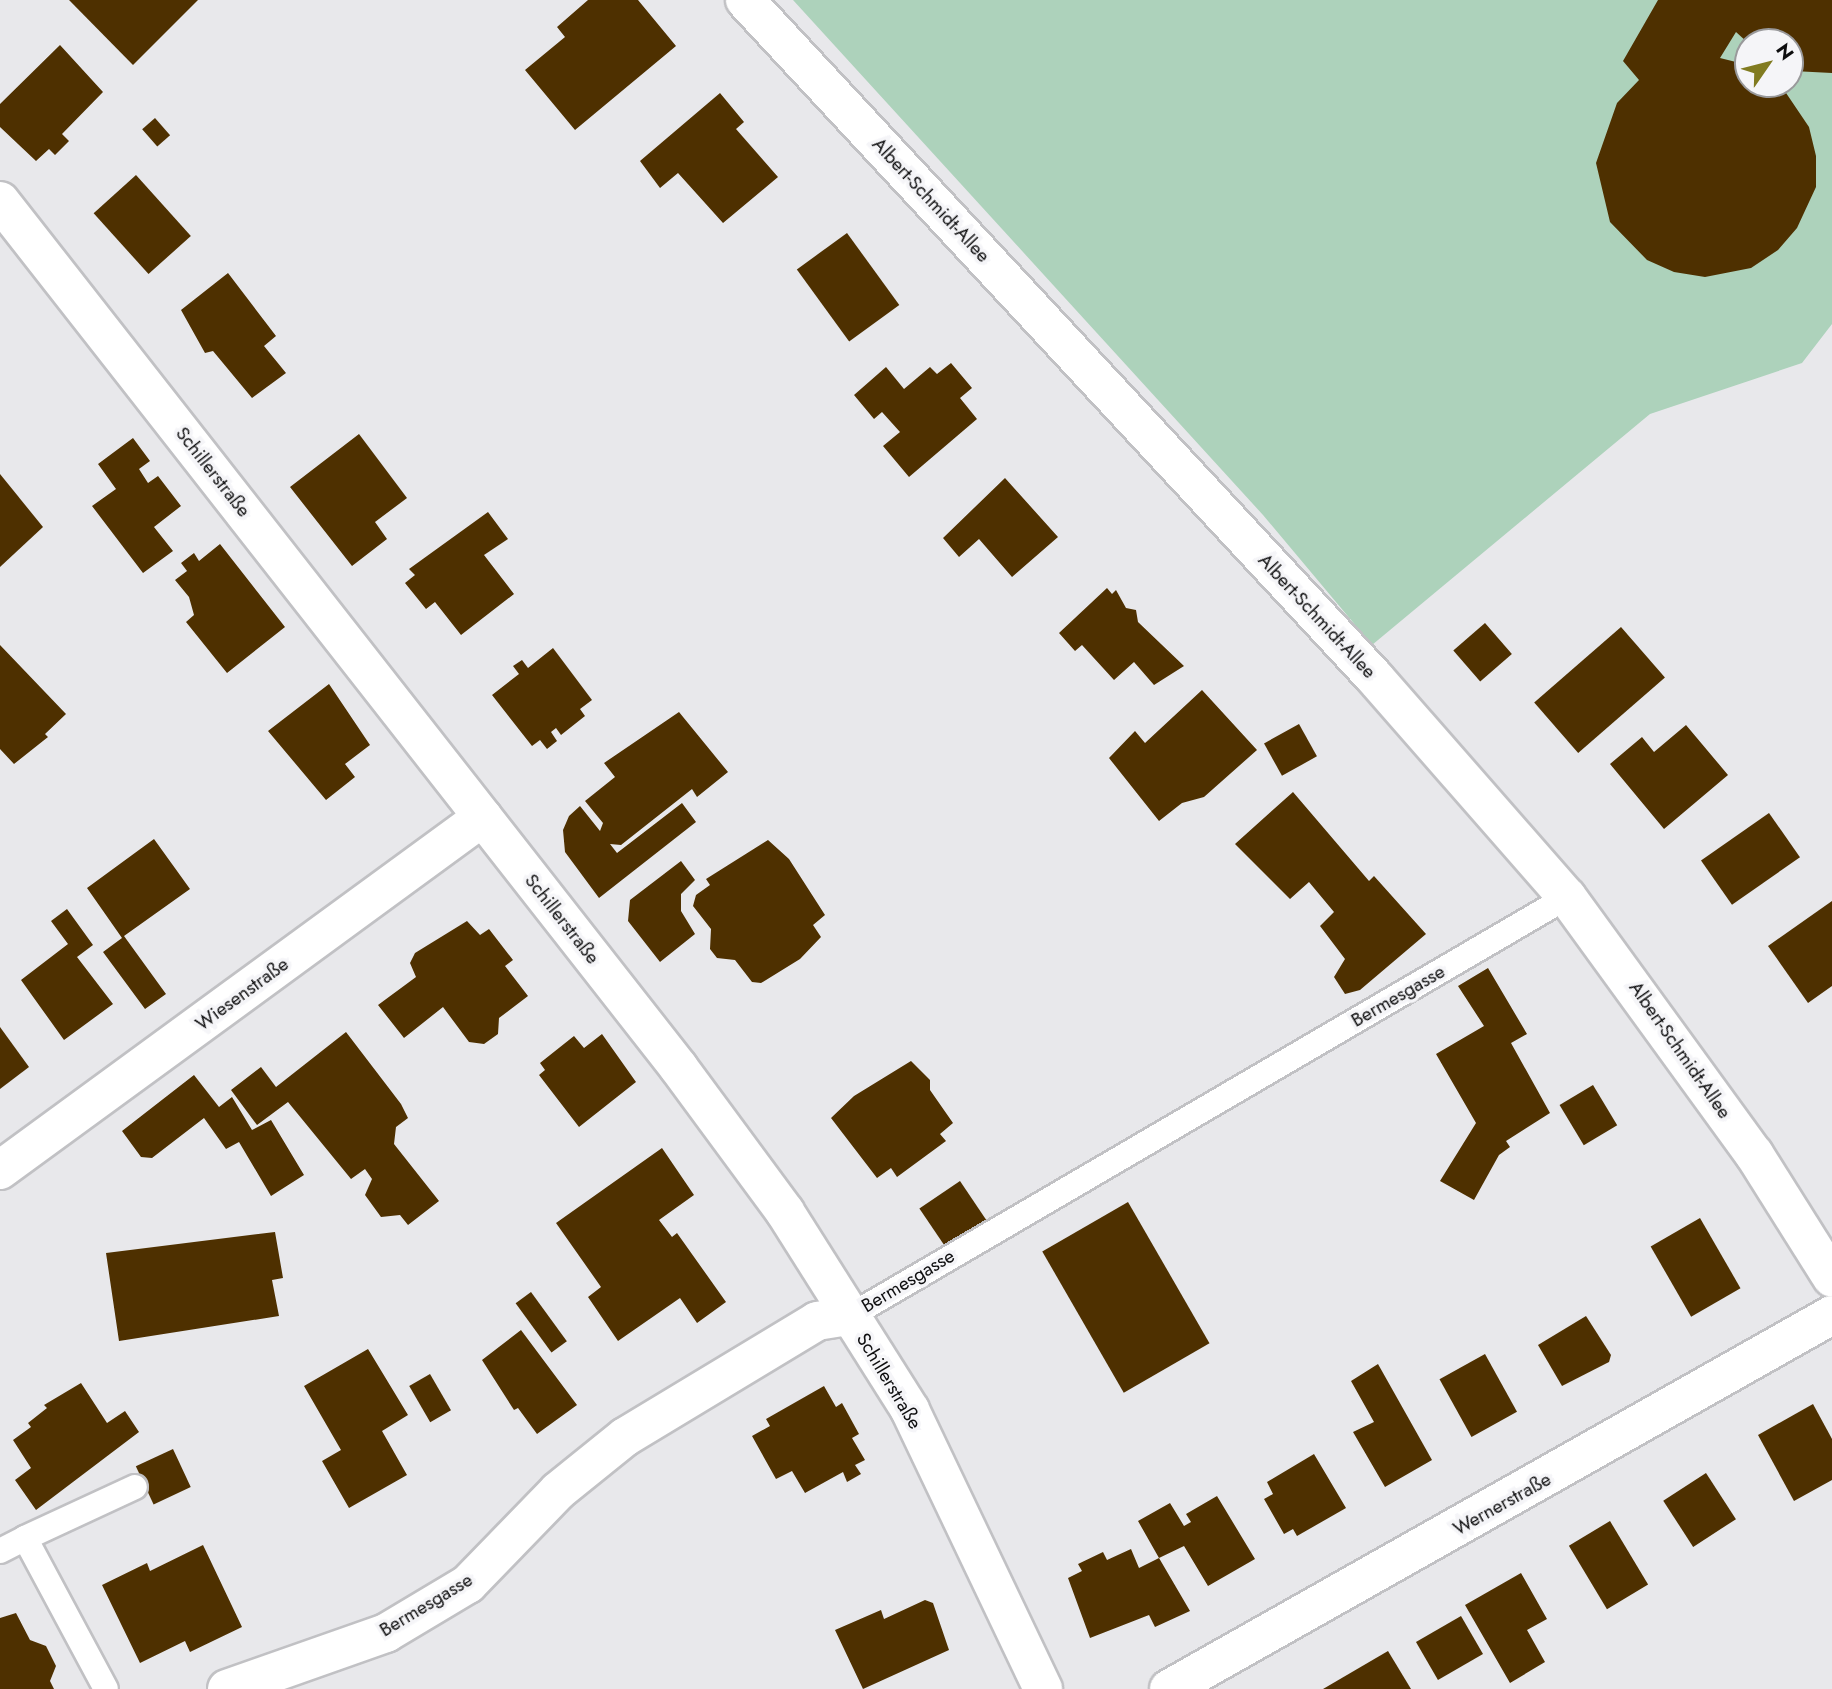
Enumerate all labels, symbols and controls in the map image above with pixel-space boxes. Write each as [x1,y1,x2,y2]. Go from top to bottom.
north arrow [1734,28,1804,98]
text: N [1770,38,1800,66]
street label: Albert-Schmidt-Allee [867,133,995,267]
street label: Schillerstraße [171,422,255,522]
street label: Albert-Schmidt-Allee [1253,549,1381,683]
street label: Schillerstraße [520,869,604,969]
street label: Wiesenstraße [191,953,293,1035]
street label: Bermesgasse [1347,960,1449,1032]
street label: Albert-Schmidt-Allee [1624,977,1736,1123]
street label: Bermesgasse [857,1244,959,1318]
street label: Schillerstraße [851,1329,927,1433]
street label: Wernerstraße [1449,1468,1555,1540]
street label: Bermesgasse [375,1568,477,1642]

